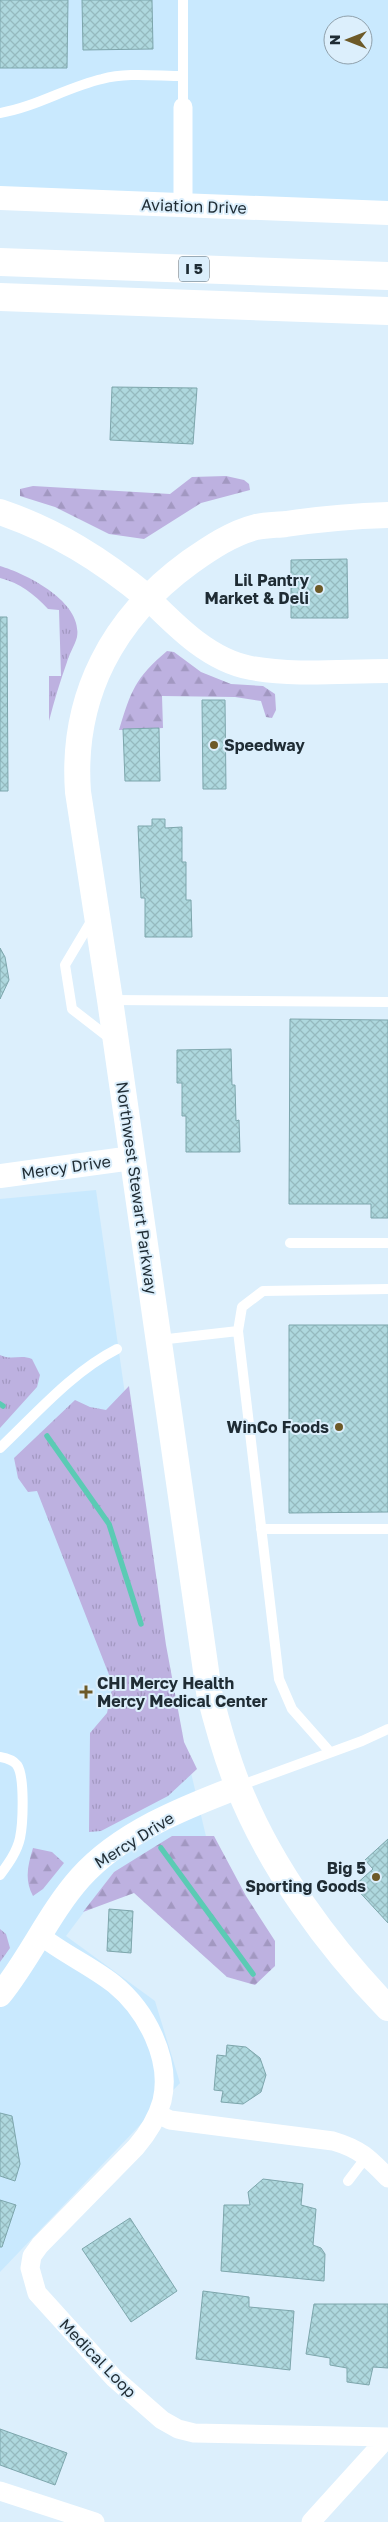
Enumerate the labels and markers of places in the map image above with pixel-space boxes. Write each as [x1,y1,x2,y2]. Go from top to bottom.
place label: Lil Pantry Market & Deli [205,570,309,608]
marker: Lil Pantry Market & Deli [313,583,325,595]
place label: Speedway [224,735,305,755]
marker: Speedway [208,739,220,751]
place label: WinCo Foods [227,1417,329,1437]
marker: WinCo Foods [333,1421,345,1433]
place label: CHI Mercy Health Mercy Medical Center [97,1673,268,1711]
marker: CHI Mercy Health Mercy Medical Center [79,1685,93,1699]
place label: Big 5 Sporting Goods [245,1858,366,1896]
marker: Big 5 Sporting Goods [370,1871,382,1883]

